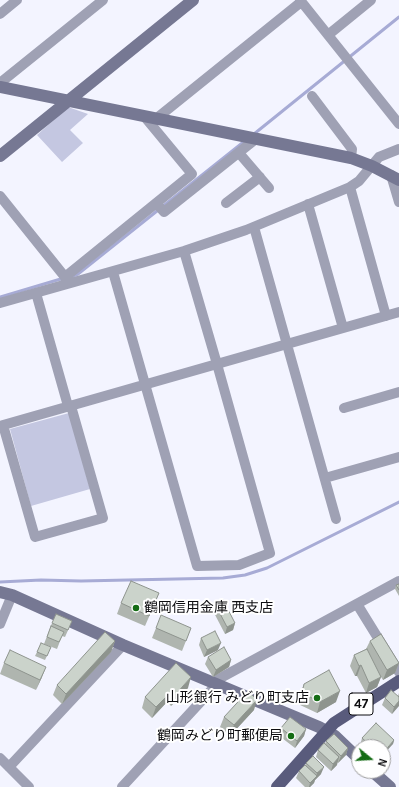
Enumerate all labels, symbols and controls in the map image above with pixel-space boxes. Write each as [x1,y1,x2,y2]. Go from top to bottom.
place label: 鶴岡信用金庫 西支店 [144,600,273,616]
marker: 鶴岡信用金庫 西支店 [131,603,141,613]
place label: 山形銀行 みどり町支店 [166,690,309,706]
marker: 山形銀行 みどり町支店 [312,693,322,703]
road number: 47 [349,693,373,715]
place label: 鶴岡みどり町郵便局 [157,728,283,744]
marker: 鶴岡みどり町郵便局 [286,731,296,741]
north arrow [351,739,391,779]
text: N [375,757,389,768]

